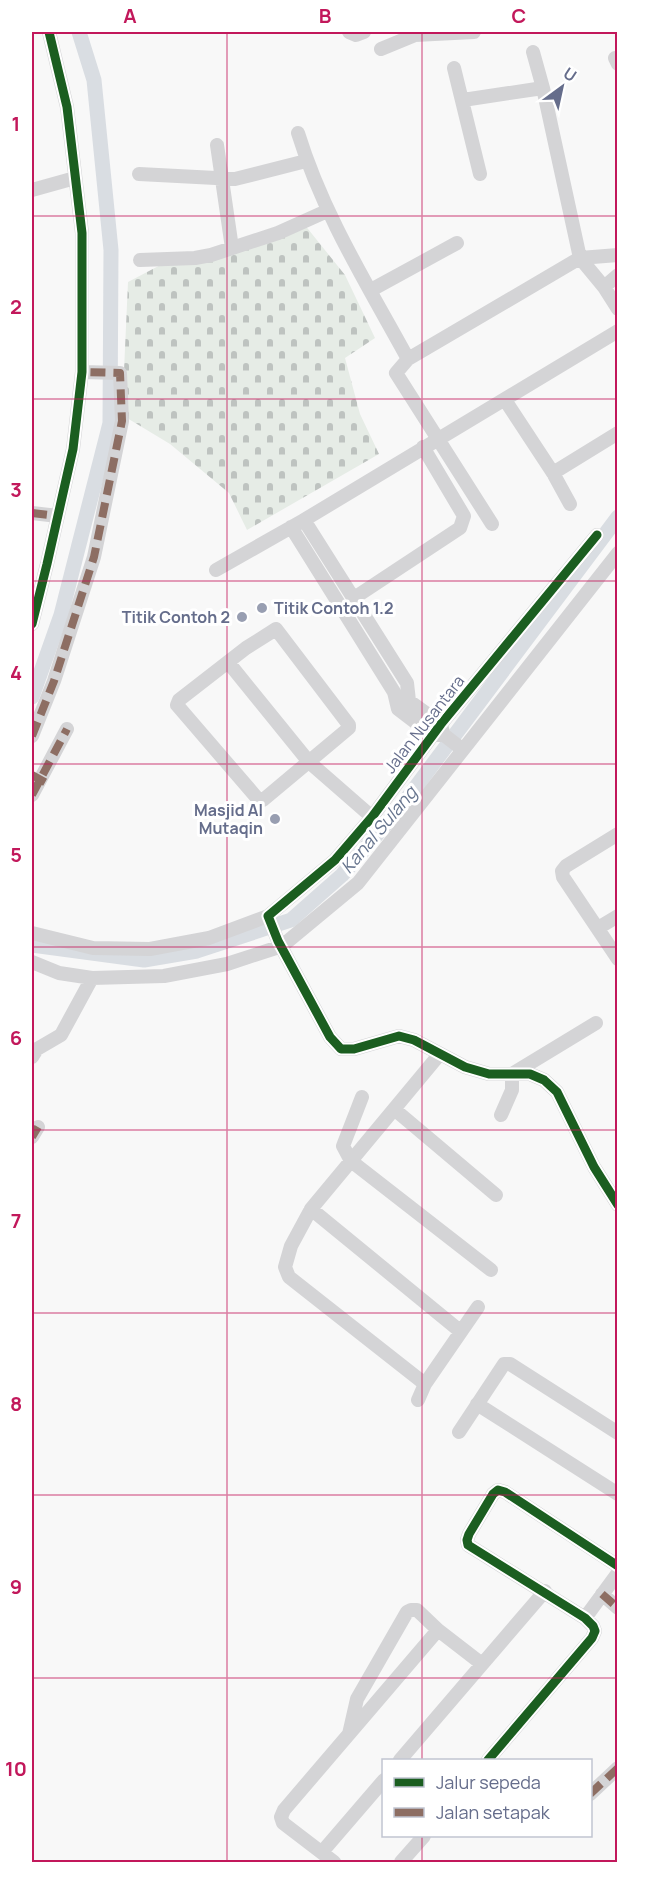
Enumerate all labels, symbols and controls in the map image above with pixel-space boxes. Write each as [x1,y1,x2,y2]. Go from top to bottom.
text: A [123,2,137,29]
text: B [319,2,332,29]
text: C [512,2,526,29]
north arrow [532,57,592,117]
text: U [559,62,581,87]
text: 1 [12,110,20,137]
text: 2 [10,293,22,320]
text: 3 [10,476,22,503]
place label: Titik Contoh 1.2 [274,597,393,619]
marker: Titik Contoh 1.2 [255,601,269,615]
place label: Titik Contoh 2 [122,606,230,628]
marker: Titik Contoh 2 [235,610,249,624]
text: 4 [10,659,22,686]
street label: Jalan Nusantara [379,671,469,777]
water label: Kanal Sulang [335,780,423,878]
place label: Masjid Al Mutaqin [194,799,263,839]
marker: Masjid Al Mutaqin [268,812,282,826]
text: 5 [10,841,22,868]
text: 6 [10,1024,22,1051]
text: 7 [11,1207,21,1234]
text: 8 [10,1390,22,1417]
text: 9 [10,1573,22,1600]
text: 10 [5,1755,27,1782]
legend [382,1759,592,1837]
text: Jalur sepeda [436,1770,541,1794]
text: Jalan setapak [436,1800,551,1824]

